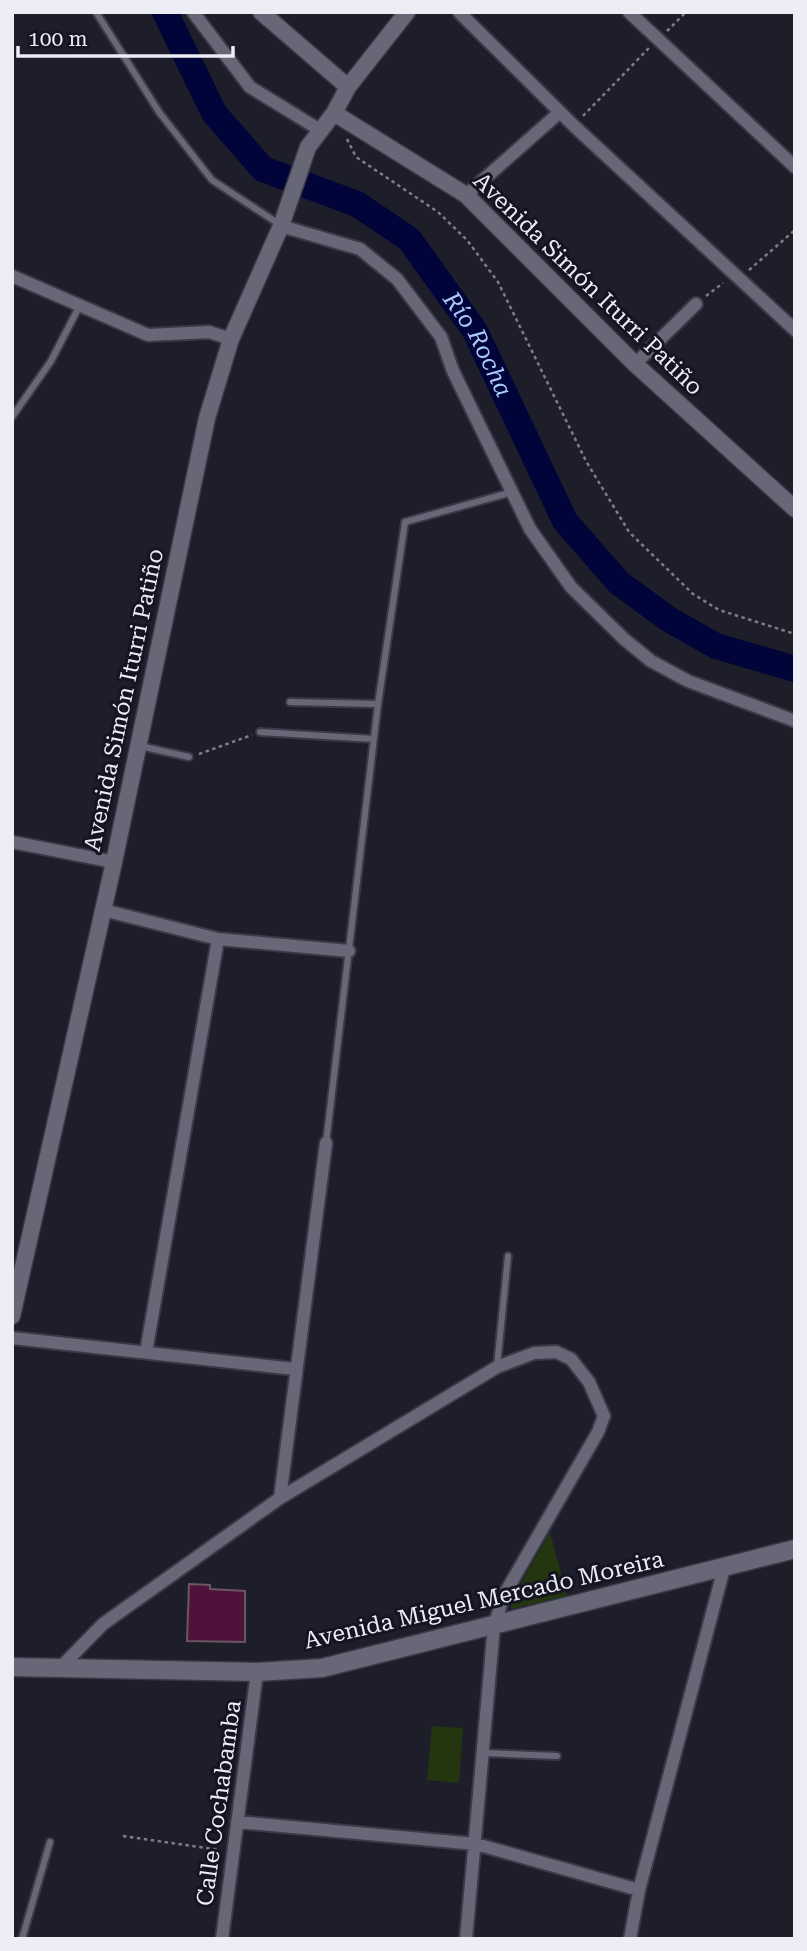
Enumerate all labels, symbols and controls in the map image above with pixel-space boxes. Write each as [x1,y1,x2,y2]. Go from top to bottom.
scale bar [18,14,233,58]
text: 100 m [28,27,88,51]
street label: Avenida Simón Iturri Patiño [468,167,708,401]
water label: Río Rocha [437,286,518,401]
street label: Avenida Simón Iturri Patiño [79,546,169,854]
street label: Avenida Miguel Mercado Moreira [302,1545,667,1655]
street label: Calle Cochabamba [191,1698,247,1908]

